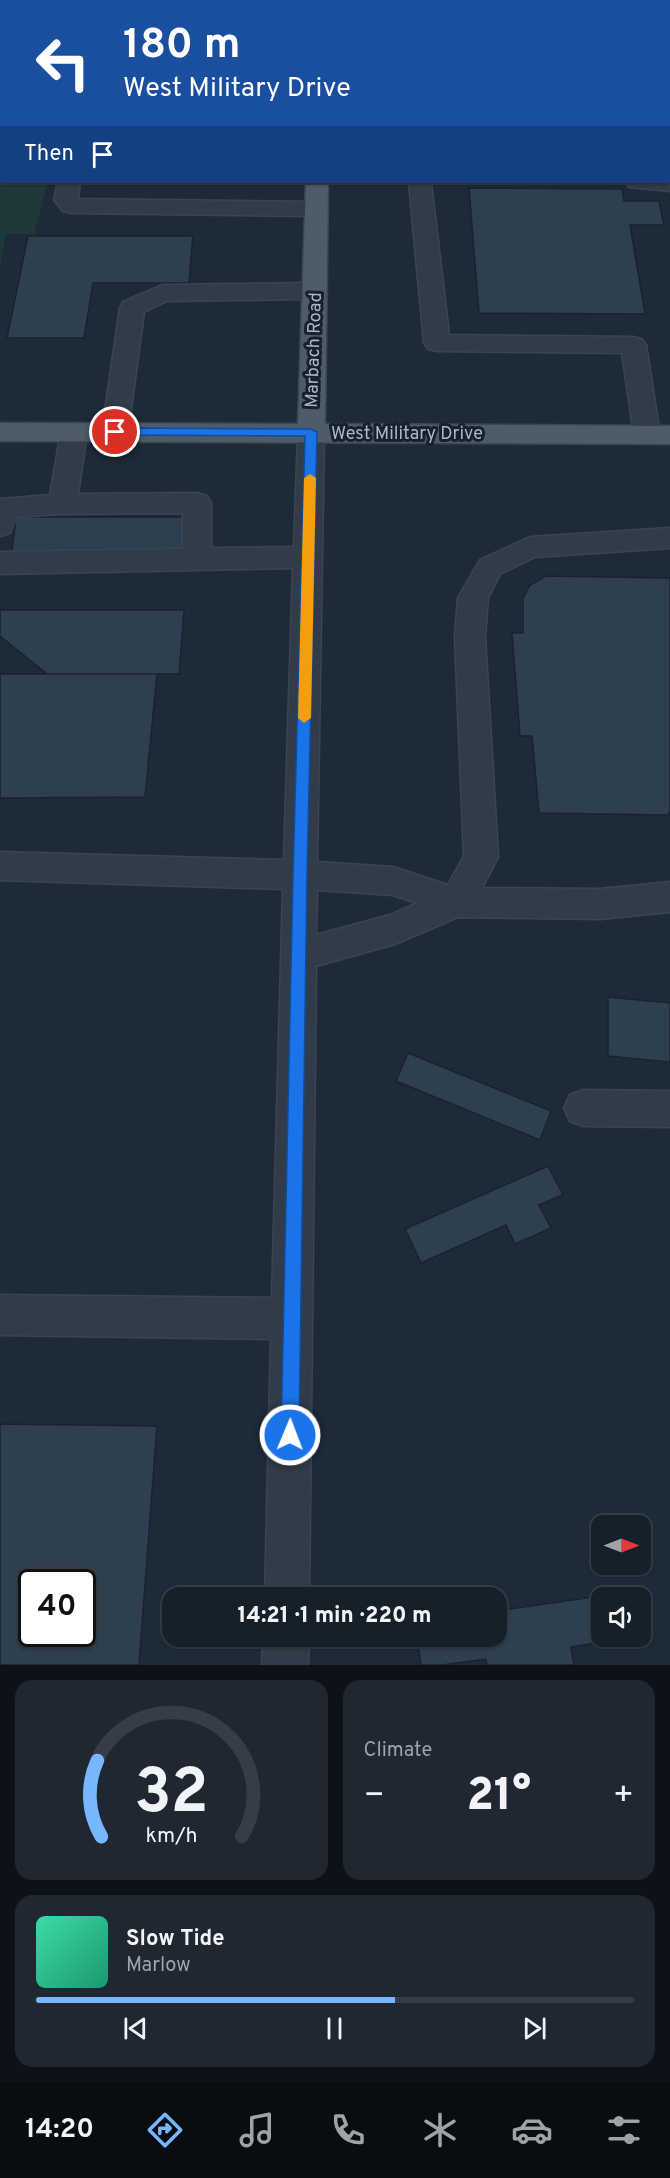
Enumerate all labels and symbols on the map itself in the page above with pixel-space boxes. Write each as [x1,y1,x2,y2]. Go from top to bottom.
street label: Marbach Road [301,292,328,408]
pin [89,406,140,457]
street label: West Military Drive [331,423,483,446]
position arrow [258,1403,322,1467]
north arrow [591,1515,651,1575]
speed limit sign: 40 [18,1569,96,1647]

